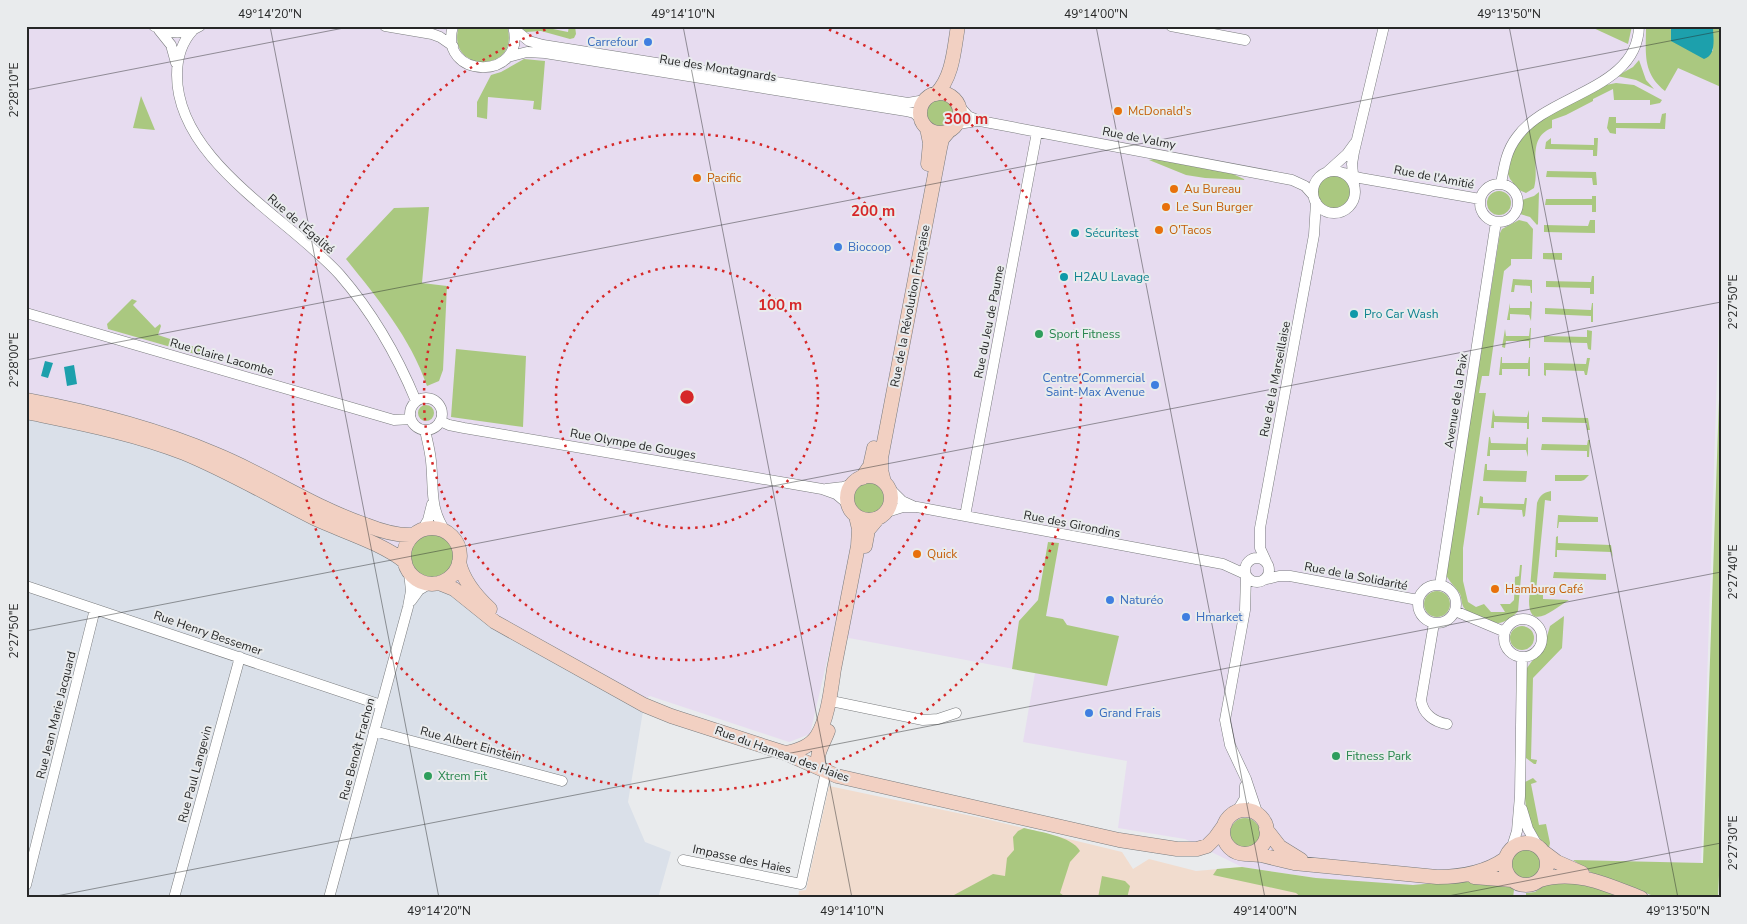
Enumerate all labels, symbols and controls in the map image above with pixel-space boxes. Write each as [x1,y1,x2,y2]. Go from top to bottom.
text: 49°14'20"N [238,6,302,22]
text: 49°14'10"N [651,6,715,22]
text: 49°14'00"N [1064,6,1128,22]
text: 49°13'50"N [1477,6,1541,22]
place label: Carrefour [587,34,639,50]
marker: Carrefour [642,36,654,48]
street label: Rue des Montagnards [658,51,778,85]
text: 2°28'10"E [6,63,22,117]
place label: McDonald's [1128,103,1192,119]
marker: McDonald's [1112,105,1124,117]
text: 300 m [944,109,988,129]
street label: Rue de Valmy [1101,123,1178,153]
street label: Rue de l'Amitié [1392,161,1476,193]
place label: Pacific [707,170,742,186]
marker: Pacific [691,172,703,184]
place label: Au Bureau [1184,181,1241,197]
marker: Au Bureau [1168,183,1180,195]
street label: Rue de l'Égalité [264,191,338,257]
place label: Le Sun Burger [1176,199,1253,215]
text: 200 m [851,201,895,221]
marker: Le Sun Burger [1160,201,1172,213]
place label: O'Tacos [1169,222,1212,238]
street label: Rue de la Révolution Française [886,223,934,389]
marker: O'Tacos [1153,224,1165,236]
place label: Sécuritest [1085,225,1139,241]
marker: Sécuritest [1069,227,1081,239]
place label: Biocoop [848,239,891,255]
marker: Biocoop [832,241,844,253]
street label: Rue du Jeu de Paume [970,264,1008,380]
place label: H2AU Lavage [1074,269,1150,285]
marker: H2AU Lavage [1058,271,1070,283]
text: 2°27'50"E [1725,275,1741,329]
text: 100 m [758,295,802,315]
place label: Pro Car Wash [1364,306,1439,322]
marker: Pro Car Wash [1348,308,1360,320]
street label: Rue de la Marseillaise [1256,320,1294,438]
place label: Sport Fitness [1049,326,1120,342]
marker: Sport Fitness [1033,328,1045,340]
text: 2°28'00"E [6,333,22,387]
street label: Rue Claire Lacombe [168,335,276,379]
street label: Avenue de la Paix [1441,352,1472,450]
place label: Centre Commercial Saint-Max Avenue [1043,370,1145,400]
marker: Centre Commercial Saint-Max Avenue [1149,379,1161,391]
centre of rings [678,388,696,406]
street label: Rue Olympe de Gouges [569,425,697,463]
street label: Rue des Girondins [1022,507,1122,541]
text: 2°27'40"E [1725,545,1741,599]
place label: Quick [927,546,958,562]
marker: Quick [911,548,923,560]
street label: Rue de la Solidarité [1303,558,1409,594]
place label: Hamburg Café [1505,581,1583,597]
marker: Hamburg Café [1489,583,1501,595]
place label: Naturéo [1120,592,1164,608]
marker: Naturéo [1104,594,1116,606]
text: 2°27'50"E [6,604,22,658]
street label: Rue Henry Bessemer [152,607,265,659]
place label: Hmarket [1196,609,1243,625]
marker: Hmarket [1180,611,1192,623]
street label: Rue Jean Marie Jacquard [32,650,80,780]
street label: Rue Benoît Frachon [336,696,378,802]
place label: Grand Frais [1099,705,1161,721]
marker: Grand Frais [1083,707,1095,719]
street label: Rue du Hameau des Haies [713,722,852,786]
street label: Rue Albert Einstein [419,723,523,765]
street label: Rue Paul Langevin [174,724,216,824]
place label: Fitness Park [1346,748,1412,764]
marker: Fitness Park [1330,750,1342,762]
place label: Xtrem Fit [438,768,488,784]
marker: Xtrem Fit [422,770,434,782]
text: 2°27'30"E [1725,816,1741,870]
street label: Impasse des Haies [691,841,793,877]
text: 49°14'20"N [407,903,471,919]
text: 49°14'10"N [820,903,884,919]
text: 49°14'00"N [1233,903,1297,919]
text: 49°13'50"N [1646,903,1710,919]

